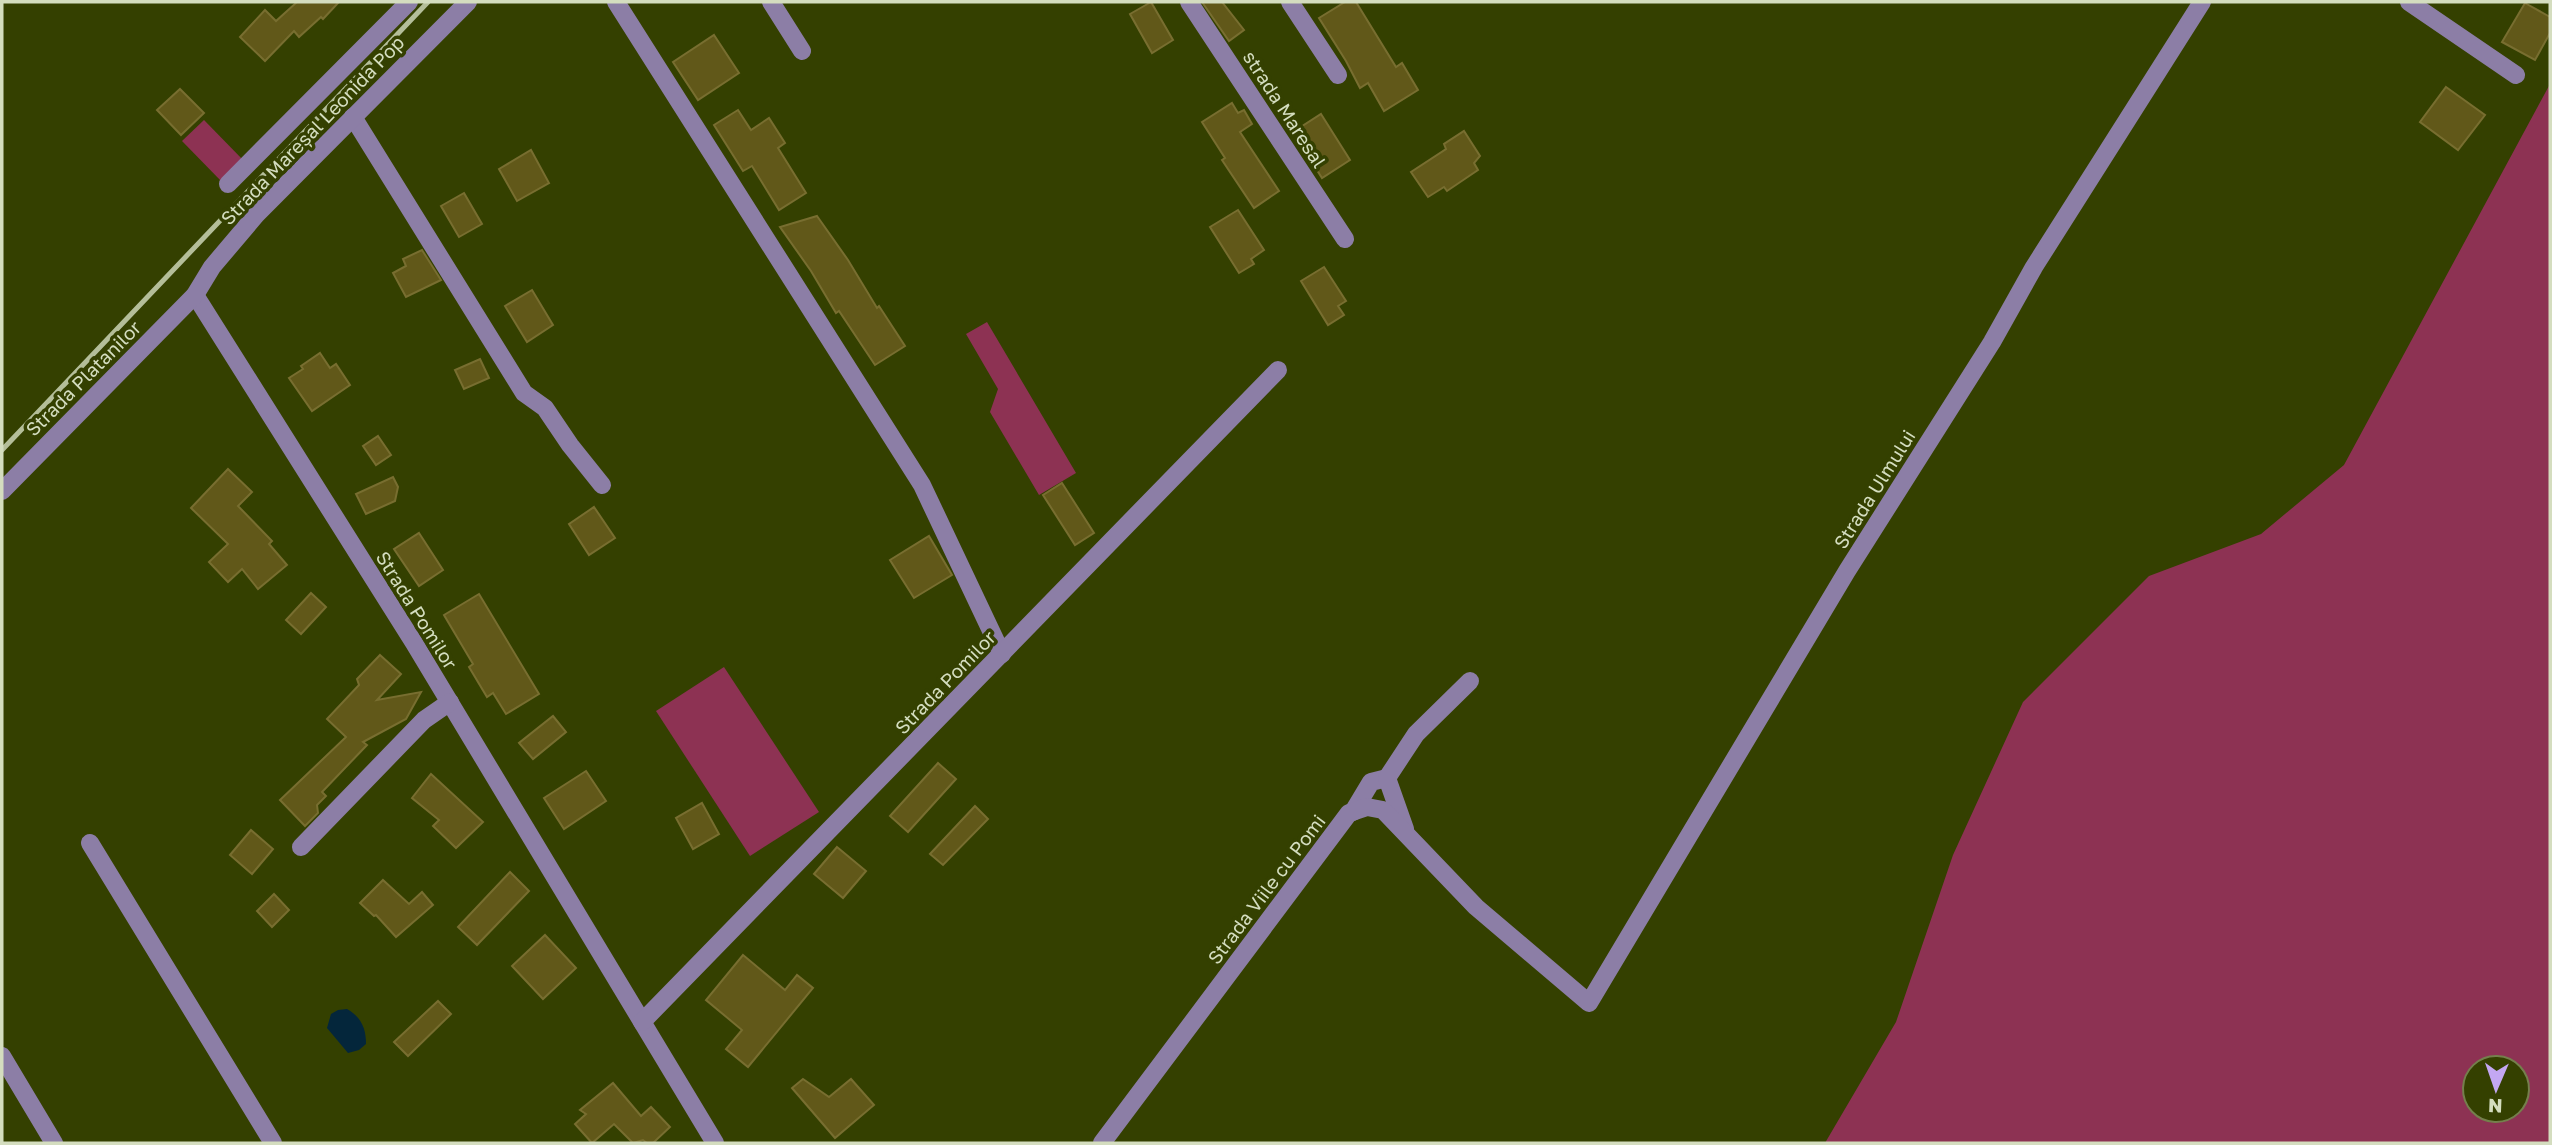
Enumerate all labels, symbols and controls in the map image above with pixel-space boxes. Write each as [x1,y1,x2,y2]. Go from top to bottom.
street label: Strada Mareșal Leonida Pop [216,31,408,229]
street label: strada Maresal [1239,46,1331,172]
street label: Strada Platanilor [21,315,146,440]
street label: Strada Ulmului [1828,425,1920,553]
street label: Strada Pomilor [372,547,463,674]
street label: Strada Pomilor [890,625,1000,738]
street label: Strada Viile cu Pomi [1202,810,1330,968]
north arrow [2461,1054,2531,1124]
text: N [2488,1095,2503,1118]

